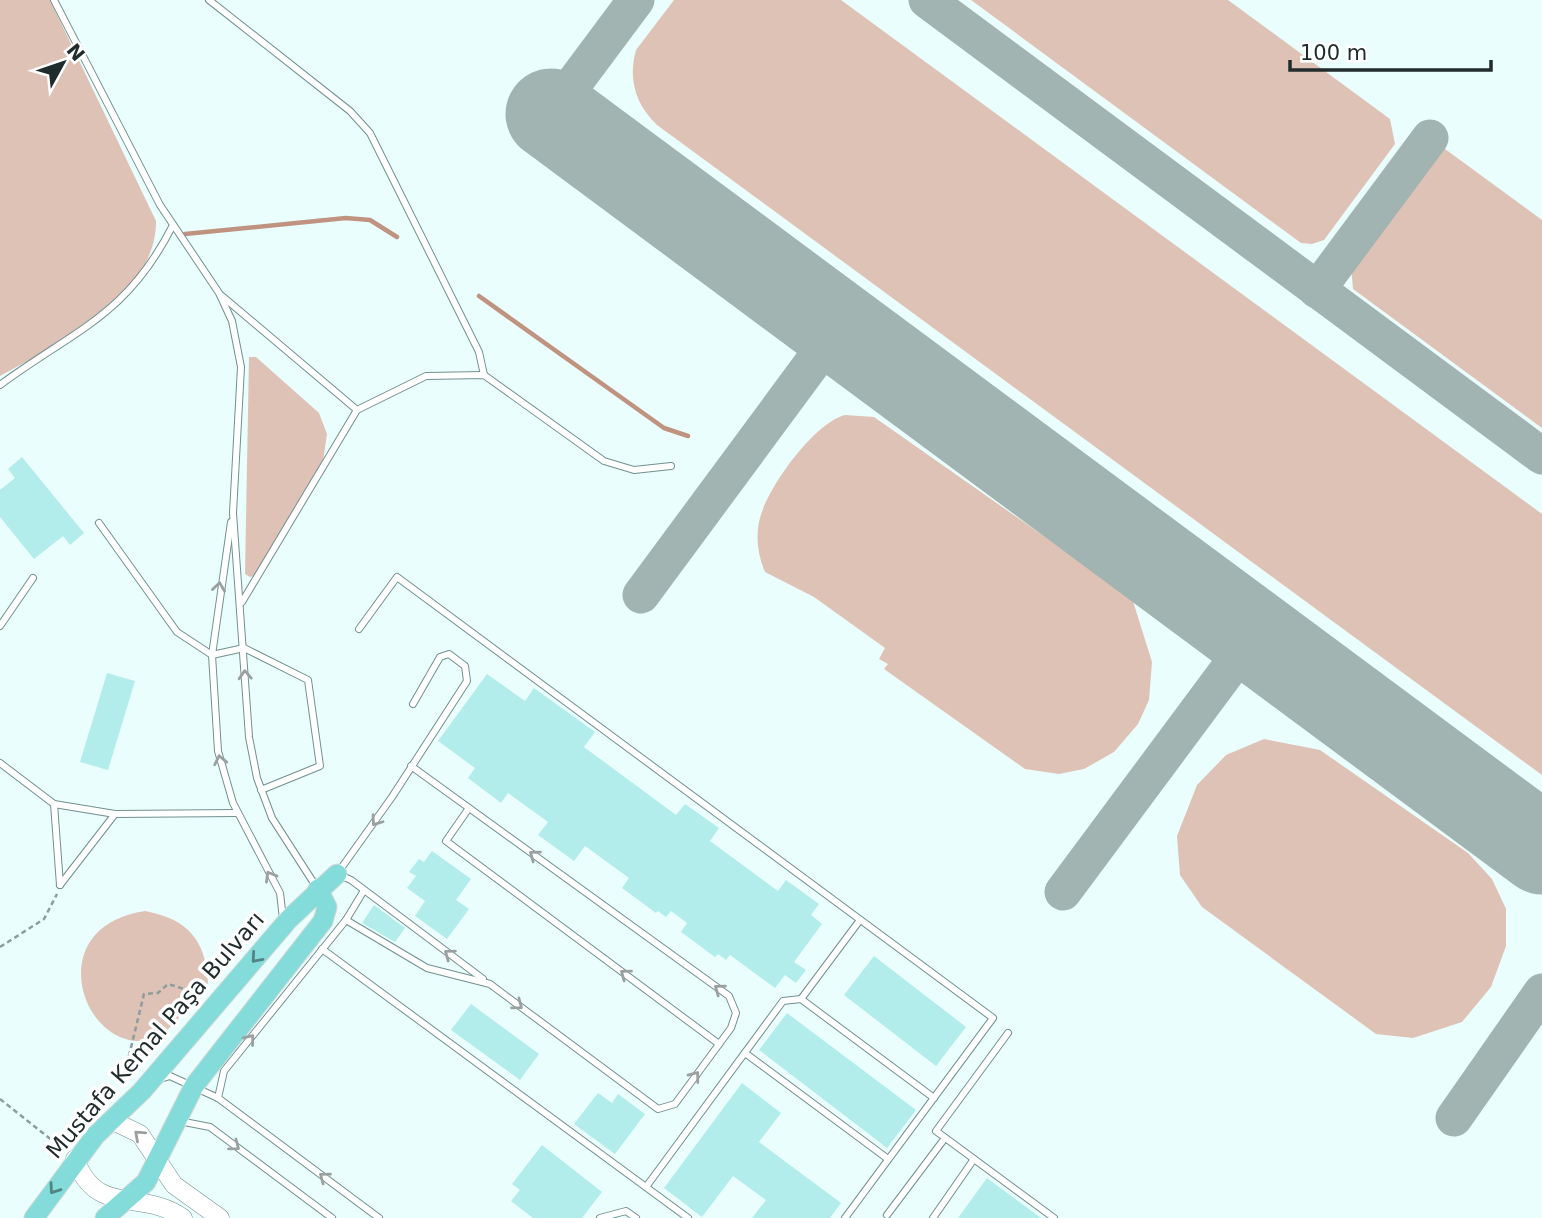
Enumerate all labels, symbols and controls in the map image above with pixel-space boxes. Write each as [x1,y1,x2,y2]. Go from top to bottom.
north arrow [28,28,98,98]
scale bar [1290,28,1491,72]
text: N [62,39,90,65]
text: 100 m [1300,41,1367,65]
one-way arrow [212,581,227,593]
one-way arrow [238,669,253,680]
one-way arrow [213,754,228,766]
one-way arrow [371,813,384,826]
one-way arrow [529,851,542,863]
one-way arrow [265,870,278,883]
street label: Mustafa Kemal Paşa Bulvarı [41,906,269,1164]
one-way arrow [252,950,264,963]
one-way arrow [444,950,457,962]
one-way arrow [620,970,633,983]
one-way arrow [714,984,726,997]
one-way arrow [510,997,523,1010]
one-way arrow [241,1034,254,1047]
one-way arrow [687,1071,700,1084]
one-way arrow [134,1131,147,1143]
one-way arrow [228,1137,240,1150]
one-way arrow [320,1173,332,1185]
one-way arrow [50,1181,62,1194]

